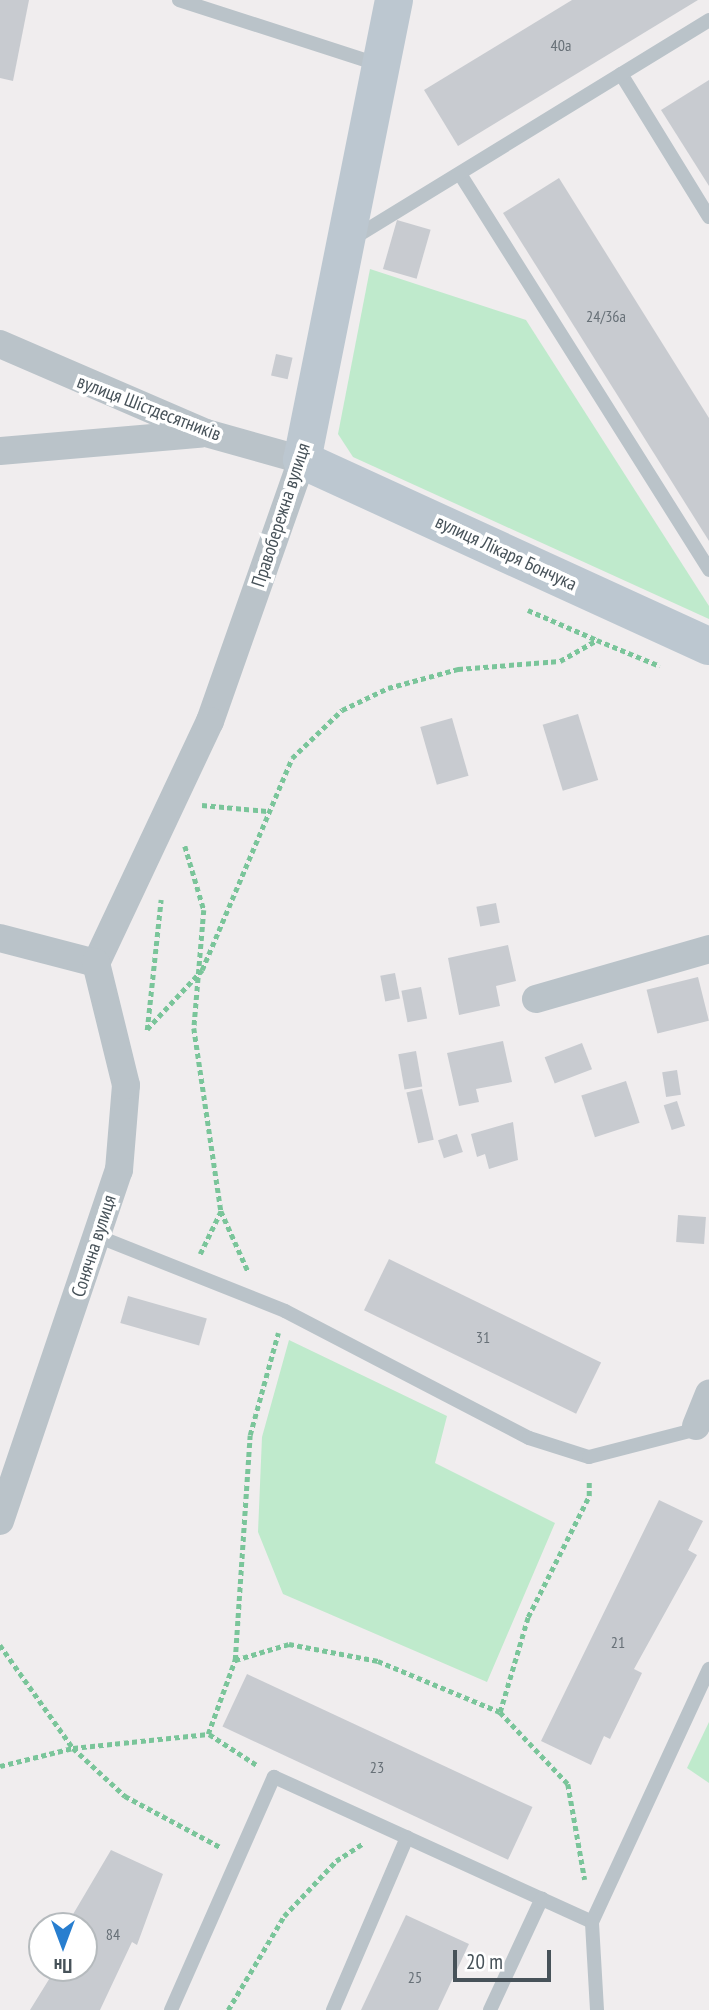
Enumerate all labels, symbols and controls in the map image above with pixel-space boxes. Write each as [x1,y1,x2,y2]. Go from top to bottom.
house number: 40а [551,35,571,55]
house number: 24/36а [586,306,626,326]
street label: вулиця Шістдесятників [74,370,224,446]
street label: Правобережна вулиця [247,440,315,590]
street label: вулиця Лікаря Бончука [432,510,580,596]
street label: Сонячна вулиця [67,1192,121,1300]
house number: 31 [476,1327,490,1347]
house number: 21 [611,1632,625,1652]
house number: 23 [370,1757,384,1777]
north arrow [28,1912,98,1982]
house number: 84 [106,1924,120,1944]
scale bar [457,1937,555,1981]
text: 20 m [466,1948,503,1975]
text: Пн [54,1954,72,1978]
house number: 25 [408,1967,422,1987]

